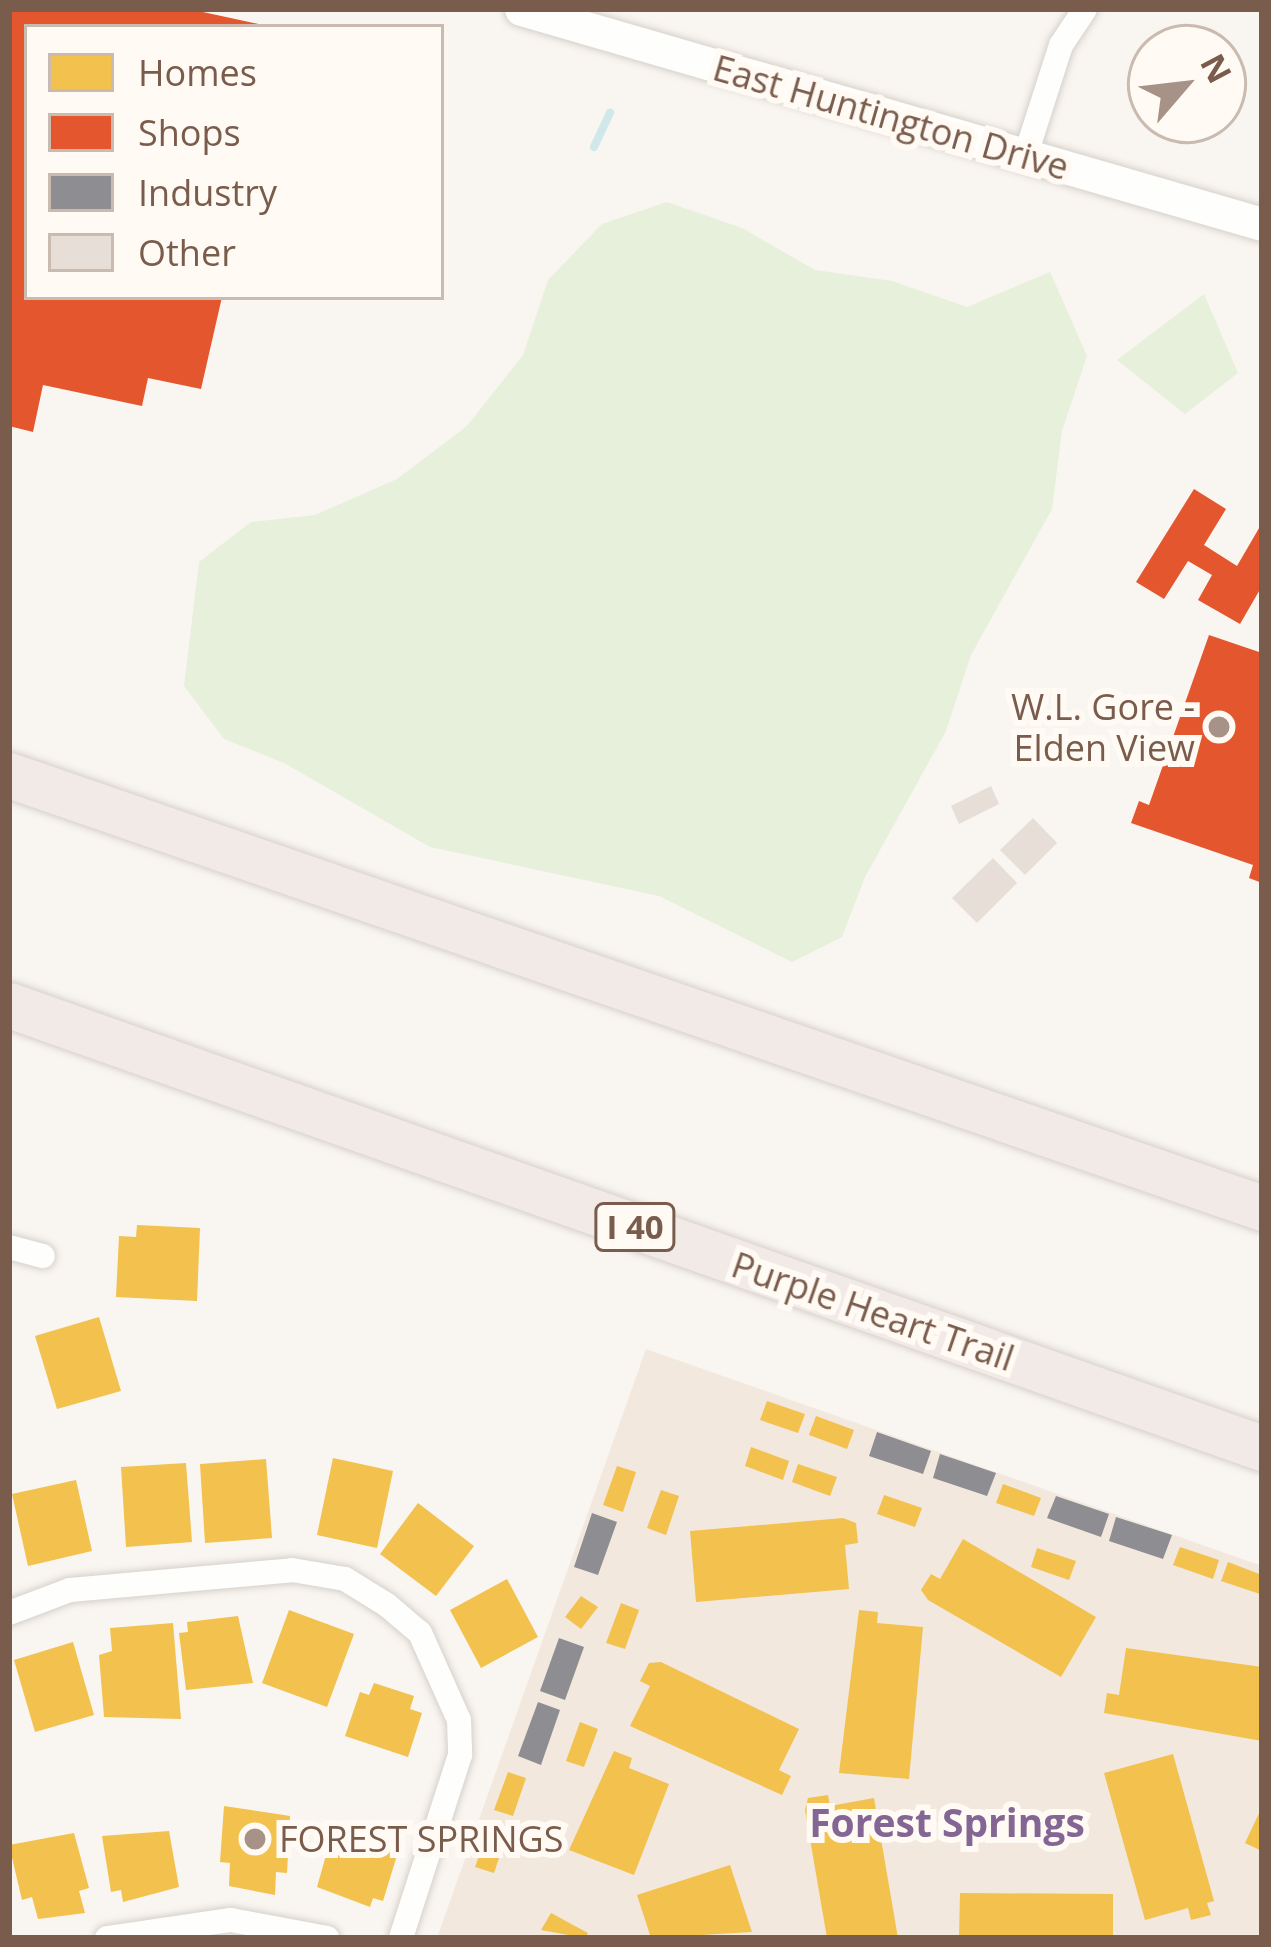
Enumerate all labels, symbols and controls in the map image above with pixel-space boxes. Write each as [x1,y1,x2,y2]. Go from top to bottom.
legend [24,24,444,300]
north arrow [1127,24,1247,144]
street label: East Huntington Drive [708,46,1074,188]
text: N [1190,46,1243,91]
text: Homes [138,48,257,97]
text: Shops [138,108,241,157]
text: Industry [138,168,277,217]
text: Other [138,228,236,277]
place label: W.L. Gore - Elden View [1011,684,1195,769]
marker: W.L. Gore - Elden View [1206,714,1232,740]
road number: I 40 [593,1200,677,1254]
street label: Purple Heart Trail [726,1242,1020,1380]
district label: Forest Springs [809,1799,1085,1845]
place label: FOREST SPRINGS [279,1817,563,1861]
marker: FOREST SPRINGS [242,1826,268,1852]

